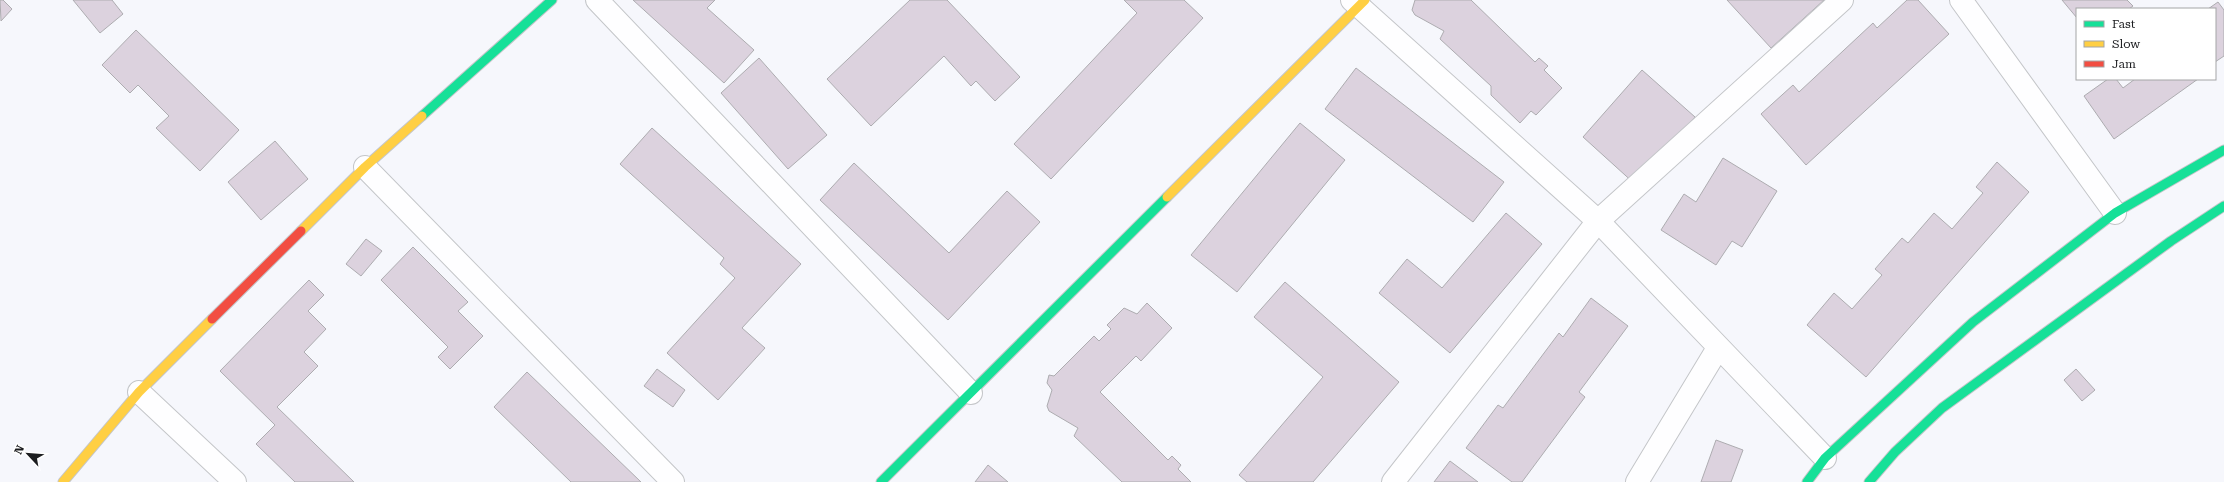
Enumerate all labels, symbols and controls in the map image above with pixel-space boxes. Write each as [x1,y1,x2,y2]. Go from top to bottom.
legend [2076,8,2216,80]
text: Fast [2112,17,2136,31]
text: Slow [2112,37,2140,51]
text: Jam [2112,57,2136,71]
north arrow [8,434,48,474]
text: N [12,443,27,456]

